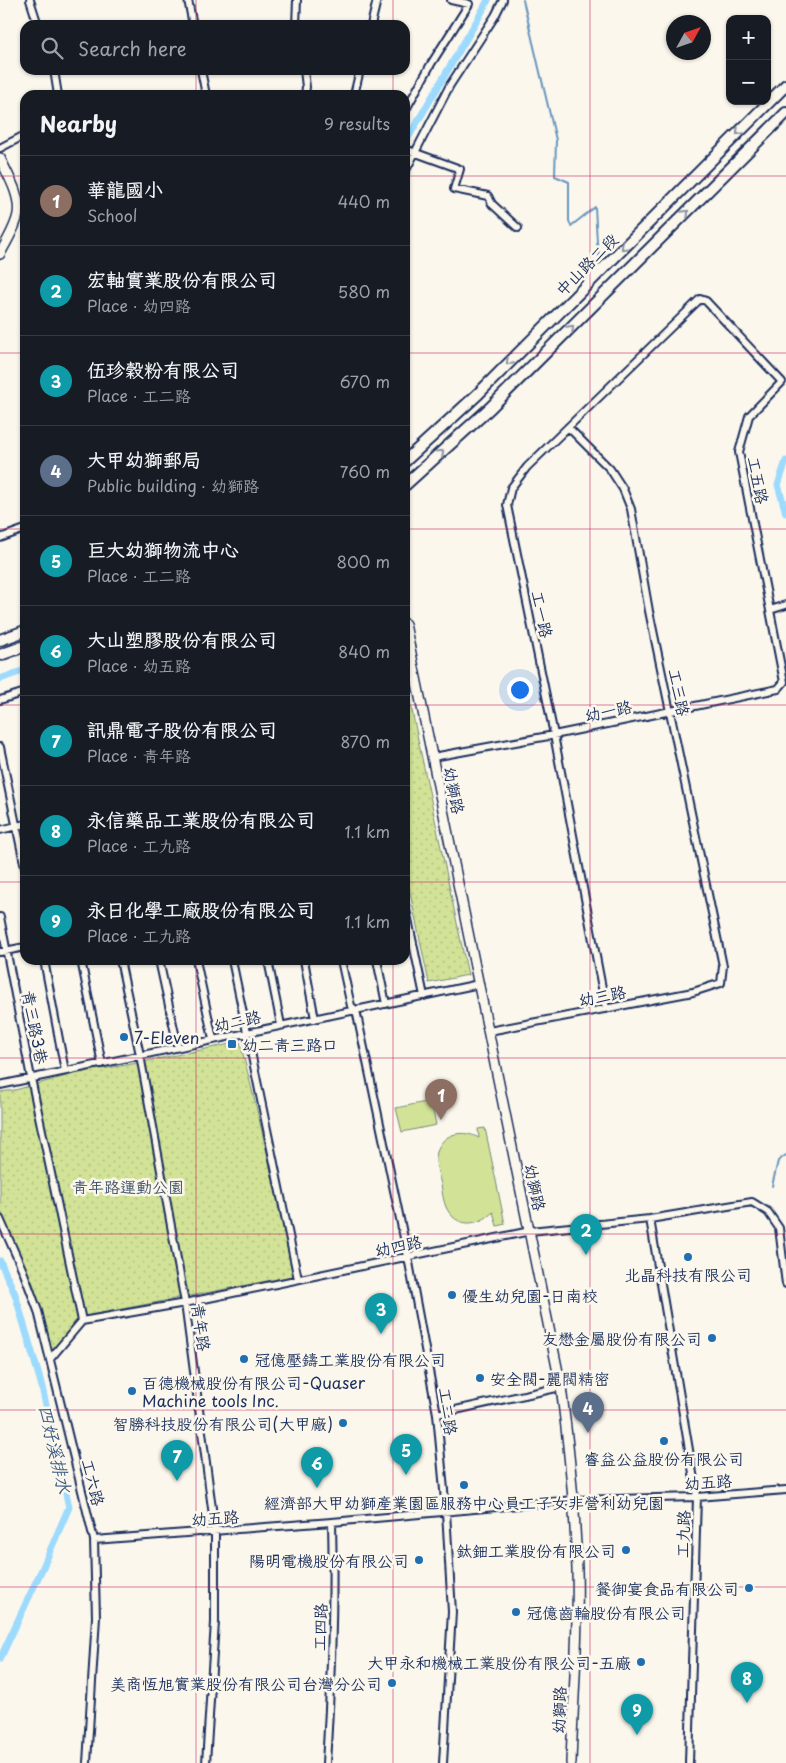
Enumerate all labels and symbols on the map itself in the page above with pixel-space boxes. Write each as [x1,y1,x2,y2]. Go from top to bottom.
north arrow [666,15,711,60]
one-way arrow [736,126,745,135]
one-way arrow [680,210,689,219]
street label: 中山路二段 [549,227,623,301]
one-way arrow [621,241,630,250]
one-way arrow [565,324,574,333]
one-way arrow [506,356,515,365]
one-way arrow [436,450,445,459]
street label: 工五路 [743,454,775,506]
street label: 工一路 [526,588,560,640]
street label: 工三路 [663,666,697,718]
your location [507,677,533,703]
street label: 幼一路 [582,693,634,727]
street label: 幼獅路 [439,764,471,816]
street label: 幼三路 [576,979,628,1011]
street label: 青三路3巷 [17,988,55,1066]
street label: 幼二路 [211,1003,263,1037]
place label: 7-Eleven [134,1025,199,1049]
marker: 7-Eleven [118,1031,130,1043]
place label: 幼二青三路口 [242,1032,338,1056]
marker: 幼二青三路口 [226,1038,238,1050]
pin: 1 [425,1079,457,1120]
street label: 幼獅路 [519,1161,553,1213]
park label: 青年路運動公園 [72,1174,184,1198]
pin: 2 [570,1214,602,1255]
street label: 幼四路 [372,1228,424,1262]
marker: 北晶科技有限公司 [682,1251,694,1263]
place label: 北晶科技有限公司 [624,1262,752,1286]
place label: 優生幼兒園-日南校 [462,1283,598,1307]
marker: 優生幼兒園-日南校 [446,1289,458,1301]
pin: 3 [365,1293,397,1334]
street label: 青年路 [187,1302,217,1352]
place label: 友懋金屬股份有限公司 [542,1326,702,1350]
marker: 友懋金屬股份有限公司 [706,1332,718,1344]
place label: 冠億壓鑄工業股份有限公司 [254,1347,446,1371]
marker: 冠億壓鑄工業股份有限公司 [238,1353,250,1365]
place label: 安全閥-麗閥精密 [490,1366,610,1390]
place label: 百德機械股份有限公司-Quaser Machine tools Inc. [142,1370,366,1412]
marker: 安全閥-麗閥精密 [474,1372,486,1384]
marker: 百德機械股份有限公司-Quaser Machine tools Inc. [126,1385,138,1397]
street label: 工二路 [434,1386,464,1436]
pin: 4 [572,1392,604,1433]
water label: 四好溪排水 [33,1402,80,1497]
place label: 智勝科技股份有限公司(大甲廠) [112,1411,333,1435]
marker: 智勝科技股份有限公司(大甲廠) [337,1417,349,1429]
pin: 5 [390,1434,422,1475]
marker: 睿益公益股份有限公司 [658,1435,670,1447]
pin: 7 [161,1440,193,1481]
place label: 睿益公益股份有限公司 [584,1446,744,1470]
pin: 6 [301,1447,333,1488]
street label: 工六路 [77,1456,111,1508]
street label: 幼五路 [683,1467,733,1495]
marker: 經濟部大甲幼獅產業園區服務中心員工子女非營利幼兒園 [458,1479,470,1491]
place label: 經濟部大甲幼獅產業園區服務中心員工子女非營利幼兒園 [264,1490,664,1514]
street label: 幼五路 [190,1503,240,1531]
street label: 工九路 [669,1510,695,1558]
place label: 鈦鈿工業股份有限公司 [456,1538,616,1562]
marker: 鈦鈿工業股份有限公司 [620,1544,632,1556]
place label: 陽明電機股份有限公司 [249,1548,409,1572]
marker: 陽明電機股份有限公司 [413,1554,425,1566]
place label: 餐御宴食品有限公司 [595,1576,739,1600]
marker: 餐御宴食品有限公司 [743,1582,755,1594]
place label: 冠億齒輪股份有限公司 [526,1600,686,1624]
street label: 工四路 [306,1603,332,1651]
marker: 冠億齒輪股份有限公司 [510,1606,522,1618]
place label: 大甲永和機械工業股份有限公司-五廠 [367,1650,631,1674]
marker: 大甲永和機械工業股份有限公司-五廠 [635,1656,647,1668]
pin: 8 [731,1662,763,1703]
place label: 美商恆旭實業股份有限公司台灣分公司 [110,1671,382,1695]
marker: 美商恆旭實業股份有限公司台灣分公司 [386,1677,398,1689]
street label: 幼獅路 [545,1686,571,1734]
pin: 9 [621,1694,653,1735]

